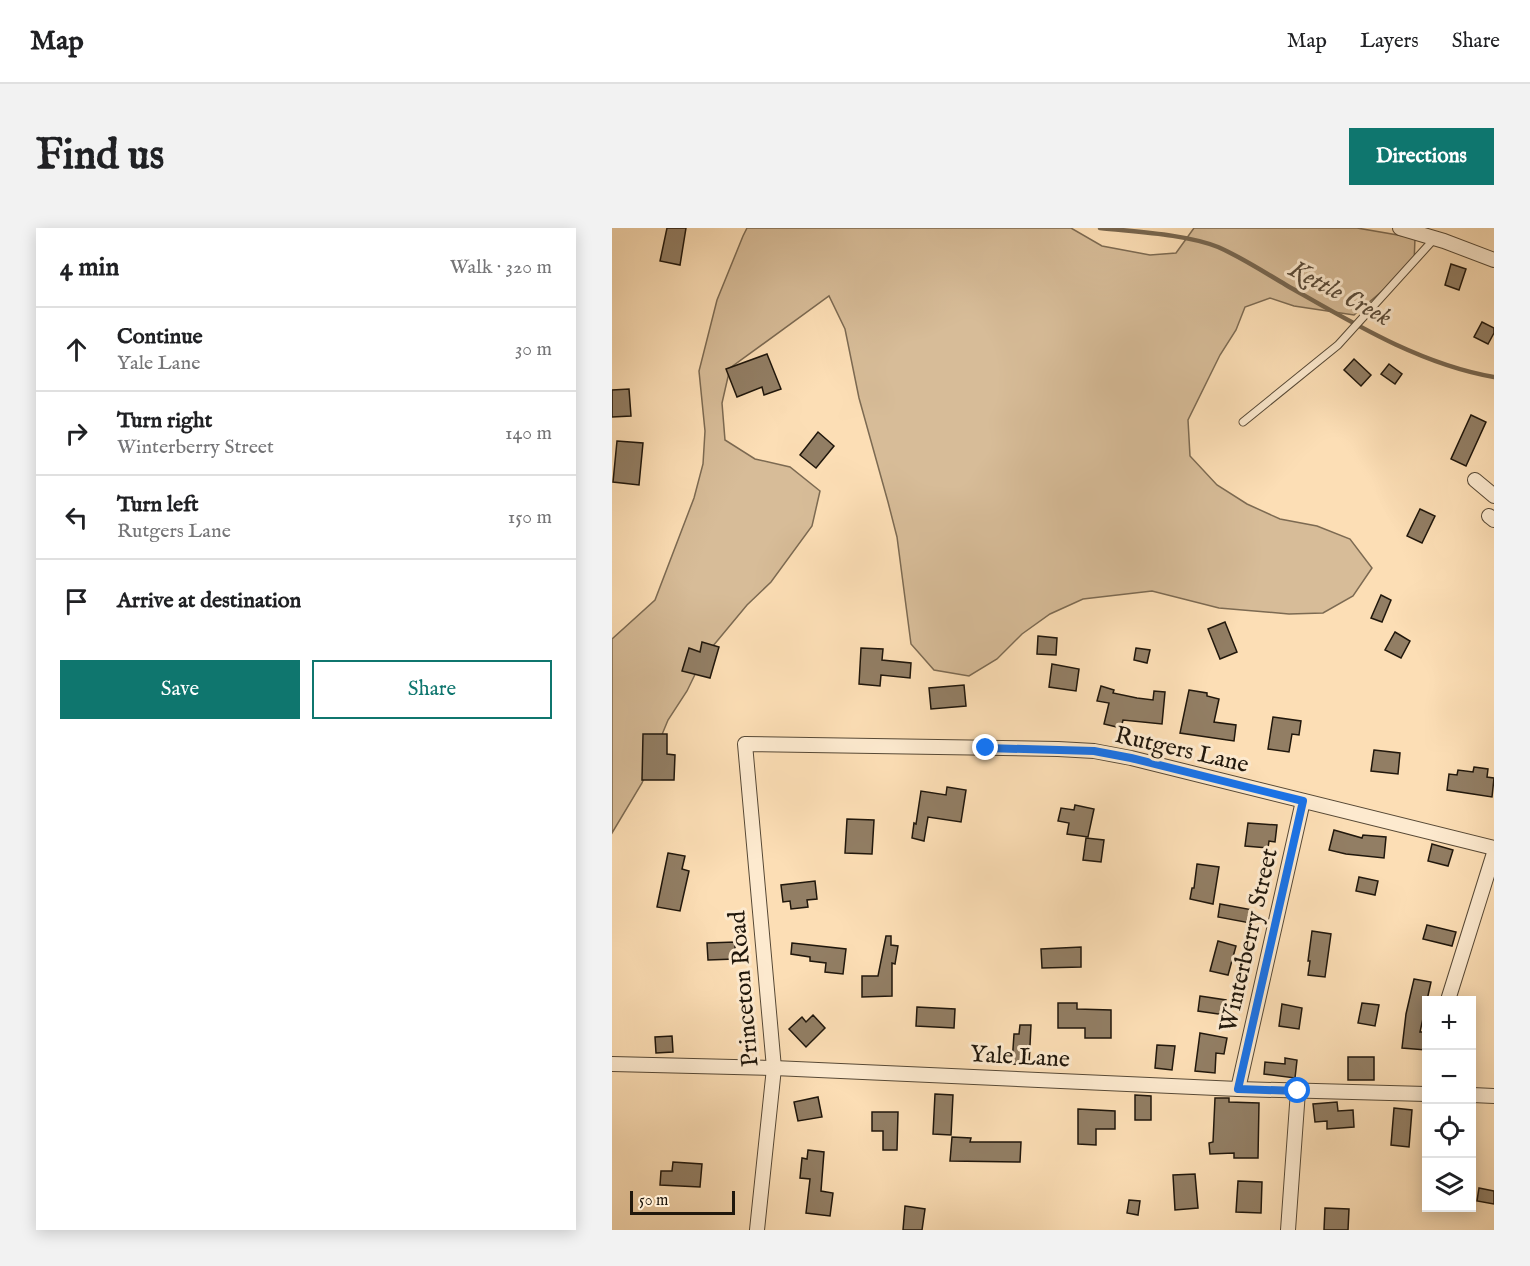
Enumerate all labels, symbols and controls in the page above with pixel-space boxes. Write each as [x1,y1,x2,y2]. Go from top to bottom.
text: Map [30,24,84,59]
text: Map [1287,28,1327,55]
text: Layers [1360,28,1419,55]
text: Share [1452,28,1500,55]
button: Directions [1349,128,1494,185]
text: Find us [36,130,164,183]
text: 4 min [60,251,119,284]
water label: Kettle Creek [1282,252,1398,334]
text: Walk · 320 m [450,255,552,280]
text: Continue [117,323,203,351]
icon: ahead [60,333,93,366]
text: 30 m [515,337,552,362]
text: Yale Lane [117,351,200,376]
text: Turn right [117,407,212,435]
icon: right [60,417,93,450]
text: 140 m [505,421,552,446]
text: Winterberry Street [117,435,274,460]
text: Turn left [117,491,199,519]
icon: left [60,501,93,534]
text: 150 m [508,505,552,530]
text: Rutgers Lane [117,519,231,544]
icon: arrive [60,585,93,618]
text: Arrive at destination [117,587,301,615]
button: Save [60,660,300,719]
button: Share [312,660,552,719]
street label: Rutgers Lane [1112,720,1252,781]
route end [972,734,998,760]
street label: Winterberry Street [1213,845,1286,1036]
street label: Princeton Road [722,909,767,1068]
map controls [1422,996,1476,1212]
button: + [1422,996,1476,1050]
street label: Yale Lane [969,1039,1071,1076]
button: − [1422,1050,1476,1104]
route start [1284,1077,1310,1103]
button: locate [1422,1104,1476,1158]
button: layers [1422,1158,1476,1212]
scale bar [630,1188,735,1216]
text: 50 m [639,1191,668,1211]

